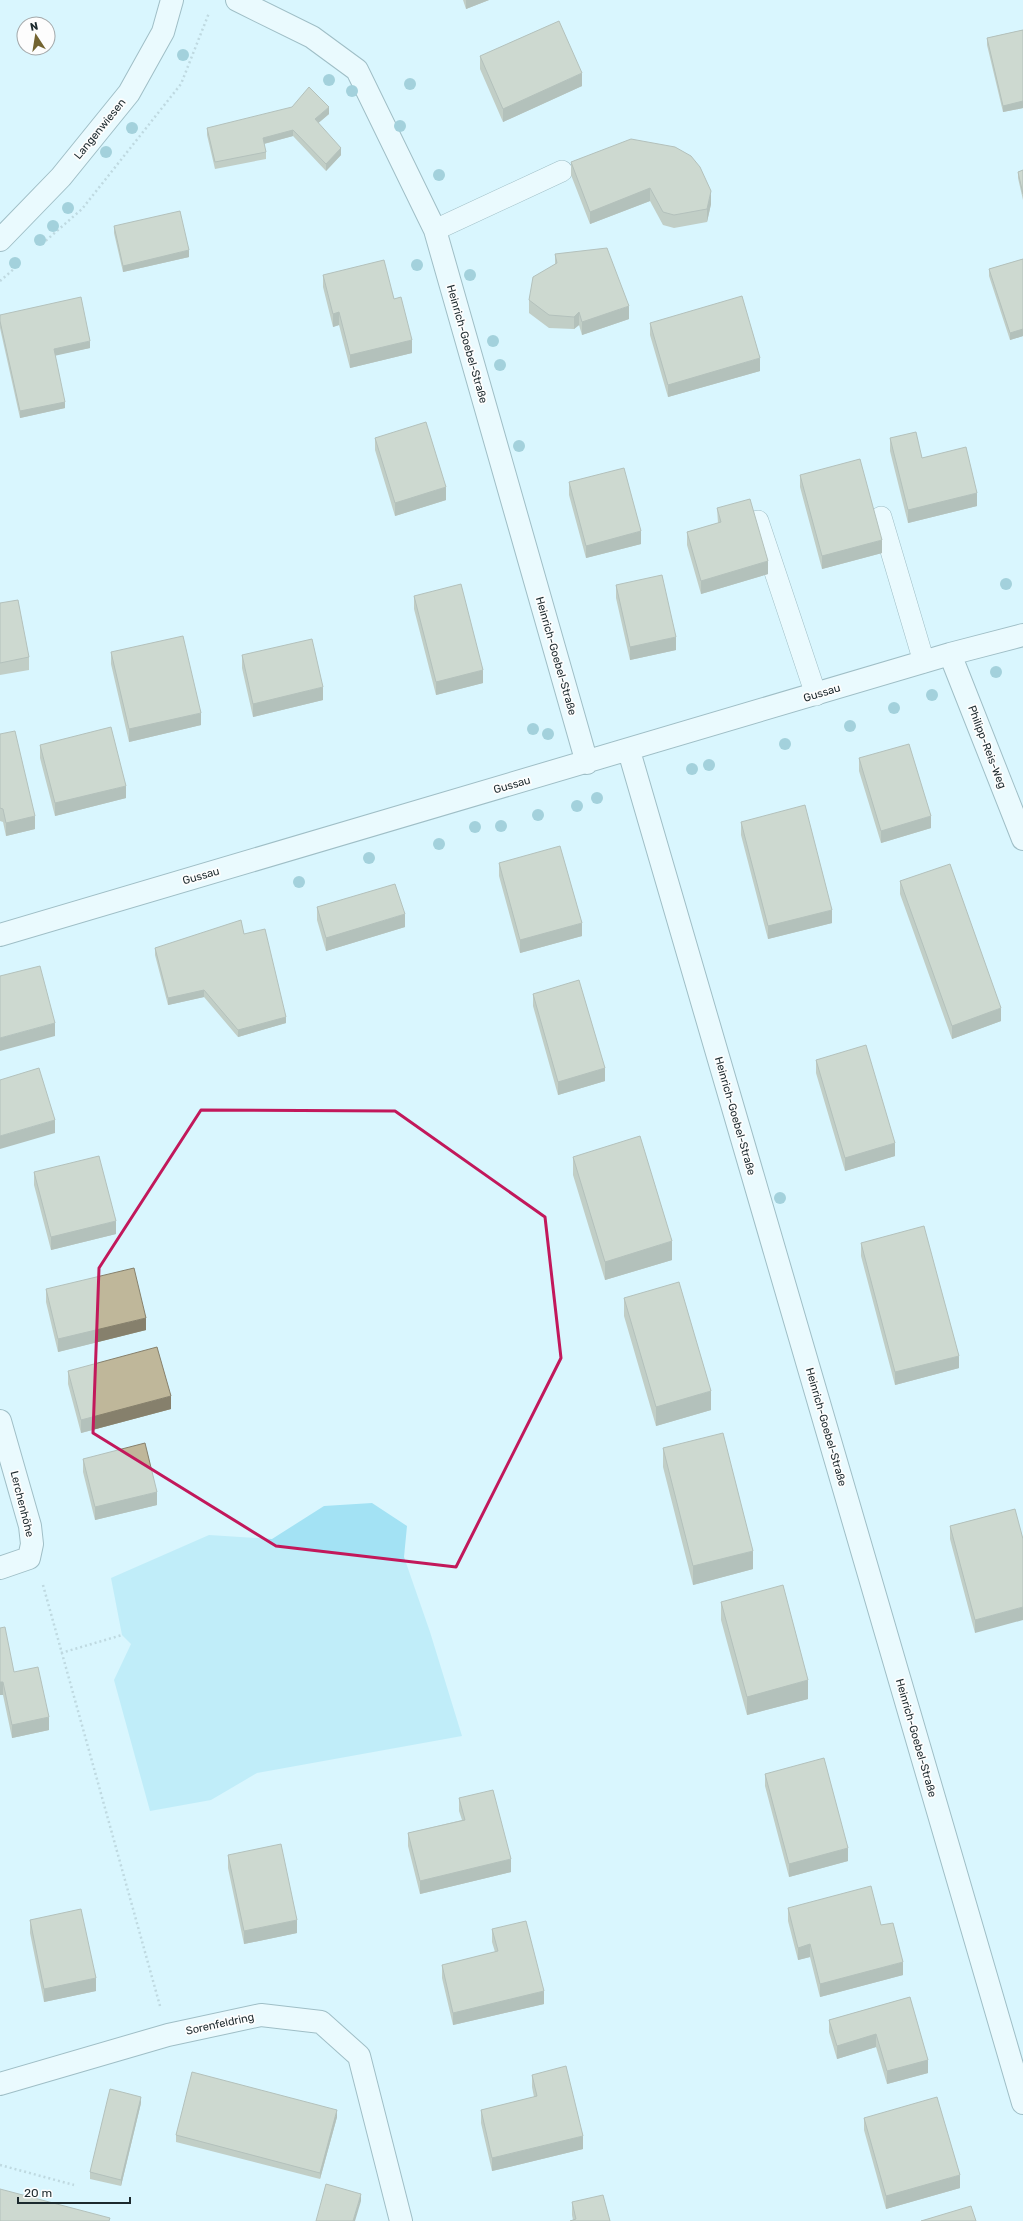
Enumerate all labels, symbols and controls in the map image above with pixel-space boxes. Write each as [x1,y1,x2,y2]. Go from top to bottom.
north arrow [16,16,56,56]
text: N [29,20,39,34]
street label: Langenwiesen [72,96,128,162]
street label: Heinrich-Goebel-Straße [444,283,490,405]
street label: Heinrich-Goebel-Straße [533,595,579,717]
street label: Gussau [802,681,842,705]
street label: Philipp-Reis-Weg [965,704,1009,790]
street label: Gussau [492,774,532,796]
street label: Gussau [181,865,221,887]
street label: Heinrich-Goebel-Straße [712,1055,758,1177]
street label: Heinrich-Goebel-Straße [803,1366,849,1488]
street label: Lerchenhöhe [7,1470,37,1538]
street label: Heinrich-Goebel-Straße [893,1677,939,1799]
street label: Sorenfeldring [185,2010,255,2038]
scale bar [18,2179,130,2205]
text: 20 m [24,2186,52,2200]

